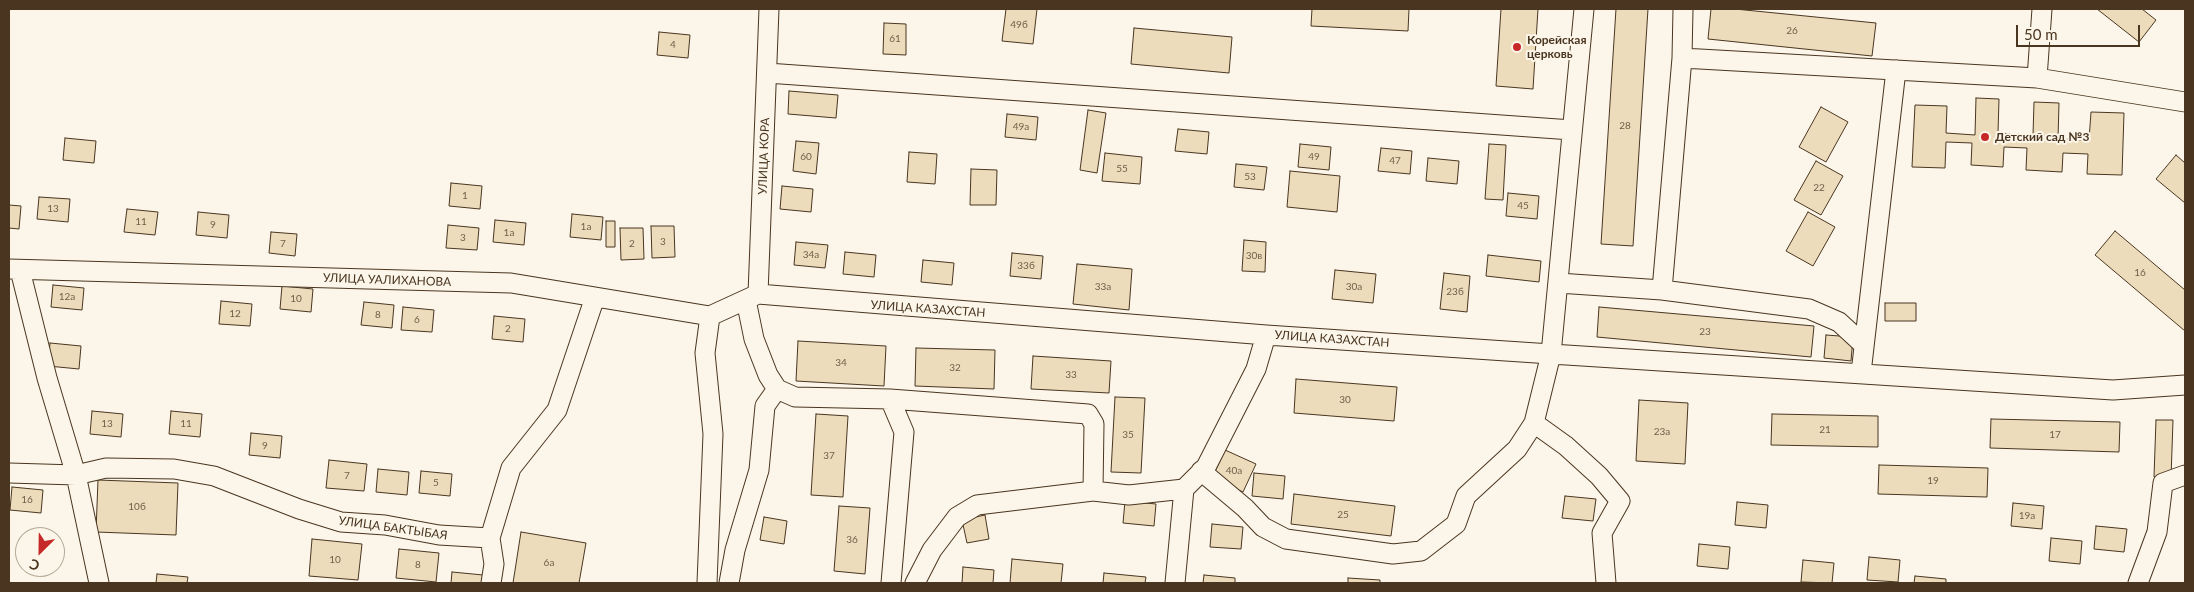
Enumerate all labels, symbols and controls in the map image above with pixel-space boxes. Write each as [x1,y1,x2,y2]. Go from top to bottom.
scale bar [2019,15,2143,47]
house number: 49б [1010,19,1028,31]
house number: 26 [1786,25,1798,37]
text: 50 m [2024,25,2058,43]
house number: 61 [889,33,901,45]
place label: Корейская церковь [1527,33,1586,61]
house number: 4 [670,39,676,51]
marker: Корейская церковь [1511,41,1523,53]
street label: УЛИЦА КОРА [755,117,773,195]
house number: 28 [1619,120,1631,132]
house number: 49а [1013,121,1029,133]
place label: Детский сад №3 [1995,130,2089,144]
marker: Детский сад №3 [1979,131,1991,143]
house number: 60 [800,151,812,163]
house number: 49 [1308,151,1320,163]
house number: 47 [1389,155,1401,167]
house number: 55 [1116,163,1128,175]
house number: 53 [1244,171,1256,183]
house number: 22 [1813,182,1825,194]
house number: 1 [462,190,468,202]
house number: 45 [1517,200,1529,212]
house number: 13 [47,203,59,215]
house number: 11 [135,216,147,228]
house number: 9 [210,219,216,231]
house number: 1а [581,221,591,233]
house number: 1а [504,227,514,239]
house number: 3 [460,232,466,244]
house number: 3 [660,236,666,248]
house number: 7 [280,238,286,250]
house number: 2 [629,238,635,250]
house number: 34а [803,249,819,261]
house number: 30в [1246,250,1262,262]
house number: 33б [1017,260,1035,272]
house number: 16 [2134,267,2146,279]
street label: УЛИЦА УАЛИХАНОВА [323,271,451,289]
house number: 33а [1095,281,1111,293]
house number: 30а [1346,281,1362,293]
house number: 23б [1446,286,1464,298]
house number: 12а [59,291,75,303]
house number: 10 [290,293,302,305]
street label: УЛИЦА КАЗАХСТАН [870,298,986,320]
house number: 12 [229,308,241,320]
house number: 8 [375,309,381,321]
house number: 6 [414,314,420,326]
house number: 2 [505,323,511,335]
house number: 23 [1699,326,1711,338]
street label: УЛИЦА КАЗАХСТАН [1274,328,1390,350]
house number: 34 [835,357,847,369]
house number: 32 [949,362,961,374]
house number: 33 [1065,369,1077,381]
house number: 30 [1339,394,1351,406]
house number: 13 [101,418,113,430]
house number: 11 [180,418,192,430]
house number: 21 [1819,424,1831,436]
house number: 23а [1654,426,1670,438]
house number: 35 [1122,429,1134,441]
house number: 17 [2049,429,2061,441]
house number: 9 [262,440,268,452]
house number: 37 [823,450,835,462]
house number: 40а [1226,465,1242,477]
house number: 7 [344,470,350,482]
house number: 19 [1927,475,1939,487]
house number: 5 [433,477,439,489]
house number: 16 [21,494,33,506]
house number: 10б [128,501,146,513]
house number: 25 [1337,509,1349,521]
house number: 19а [2019,510,2035,522]
street label: УЛИЦА БАКТЫБАЯ [338,513,448,543]
north arrow [15,527,65,577]
house number: 36 [846,534,858,546]
house number: 10 [329,554,341,566]
text: С [27,556,42,575]
house number: 6а [544,557,554,569]
house number: 8 [415,559,421,571]

